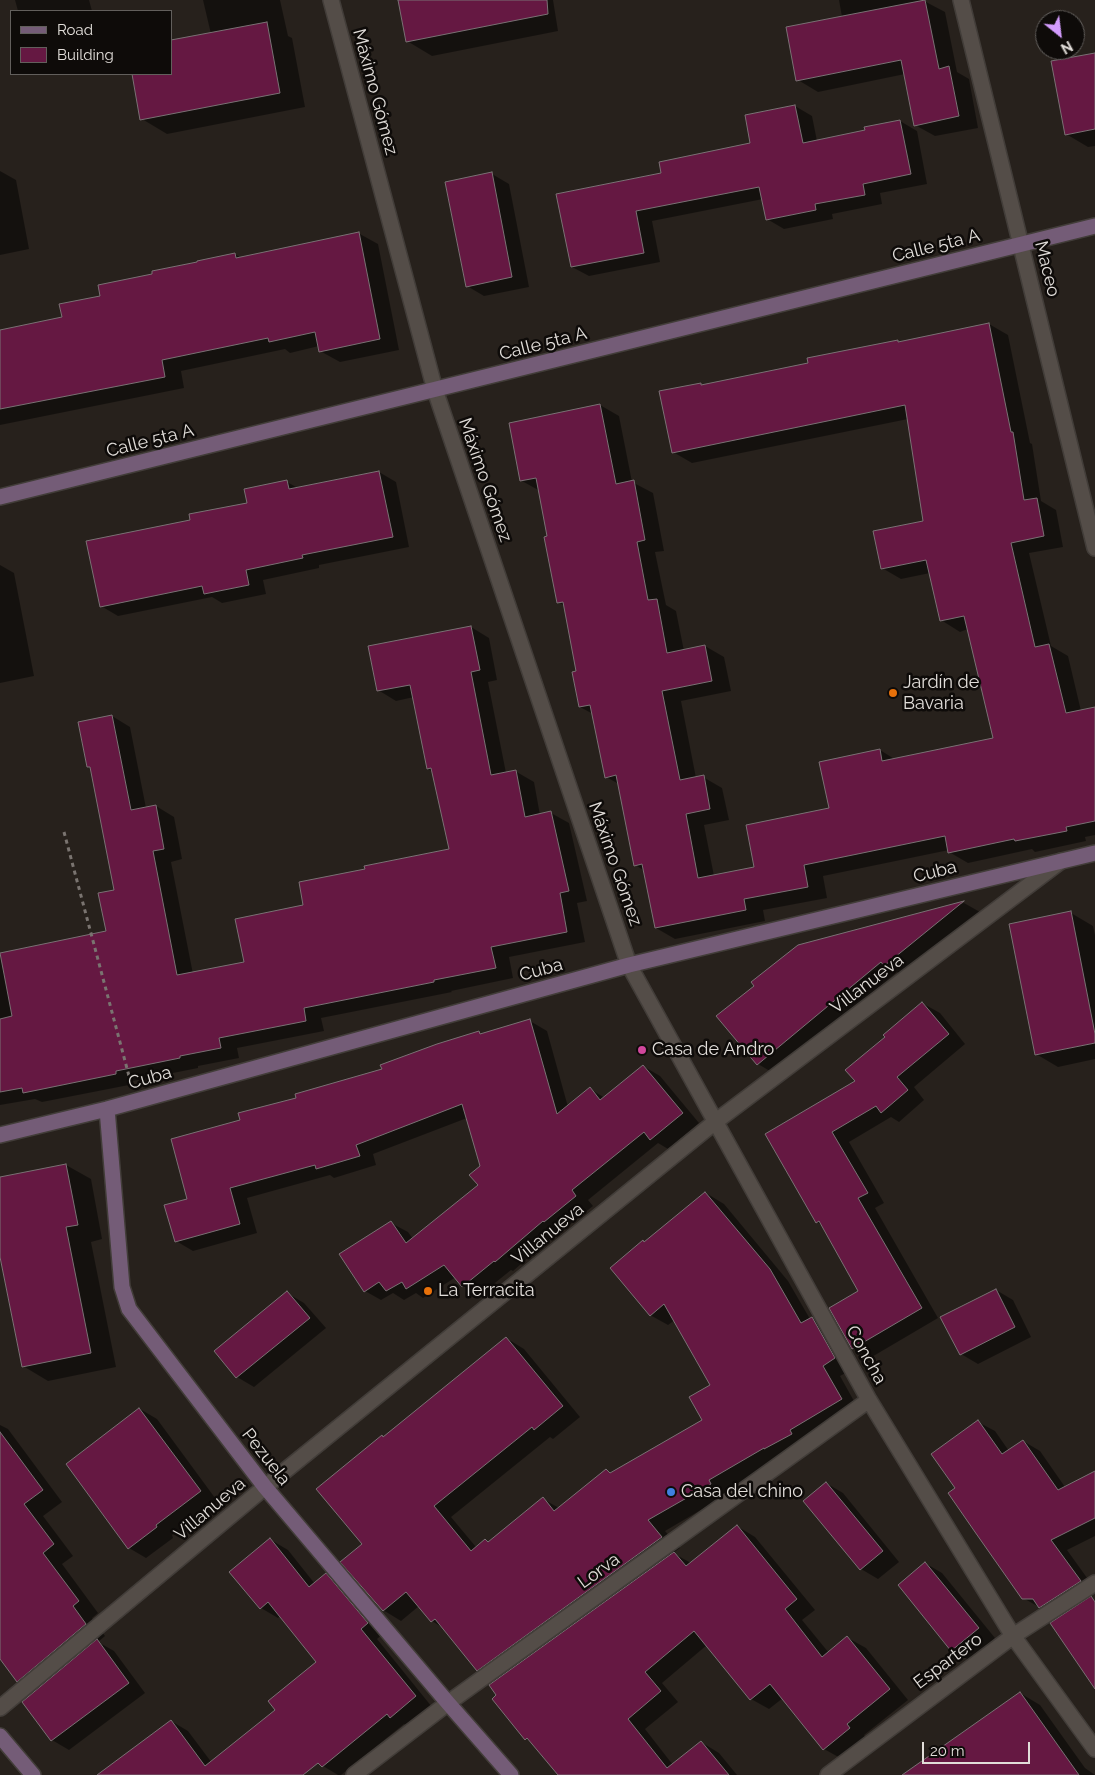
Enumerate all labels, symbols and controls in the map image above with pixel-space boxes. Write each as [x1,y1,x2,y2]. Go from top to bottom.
legend [10,10,172,75]
north arrow [1035,10,1085,60]
text: Road [57,21,93,39]
street label: Máximo Gómez [348,27,402,157]
text: N [1058,38,1075,57]
text: Building [57,46,114,64]
street label: Calle 5ta A [890,225,982,267]
street label: Maceo [1030,239,1064,299]
street label: Calle 5ta A [497,323,589,365]
street label: Máximo Gómez [454,415,516,545]
street label: Calle 5ta A [104,420,196,462]
place label: Jardín de Bavaria [903,672,979,714]
marker: Jardín de Bavaria [887,687,899,699]
street label: Máximo Gómez [584,799,646,929]
street label: Cuba [911,856,959,888]
street label: Villanueva [826,949,908,1019]
street label: Cuba [517,954,565,986]
place label: Casa de Andro [652,1039,774,1061]
marker: Casa de Andro [636,1044,648,1056]
street label: Cuba [126,1062,174,1094]
street label: Villanueva [508,1198,588,1270]
place label: La Terracita [438,1280,534,1302]
marker: La Terracita [422,1285,434,1297]
street label: Concha [841,1322,891,1388]
street label: Pezuela [237,1424,295,1490]
street label: Villanueva [170,1473,250,1545]
place label: Casa del chino [681,1481,803,1503]
marker: Casa del chino [665,1486,677,1498]
street label: Lorva [574,1549,624,1593]
street label: Espartero [910,1628,986,1694]
scale bar [925,1732,1032,1764]
text: 20 m [930,1742,965,1760]

